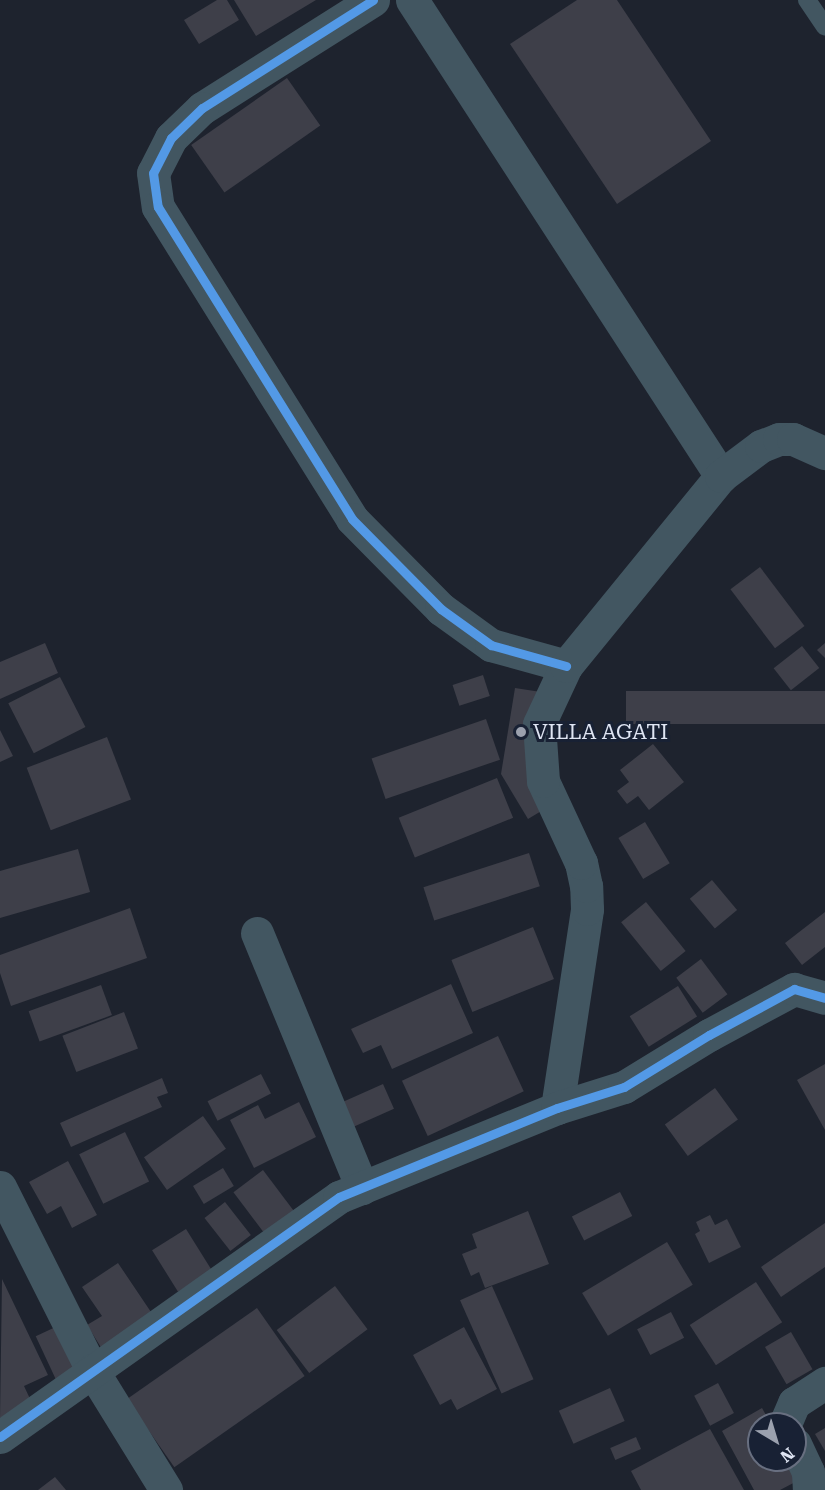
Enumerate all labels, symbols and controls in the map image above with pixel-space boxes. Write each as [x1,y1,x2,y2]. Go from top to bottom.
place label: VILLA AGATI [533,719,668,745]
marker: VILLA AGATI [514,725,528,739]
north arrow [747,1412,807,1472]
text: N [776,1444,798,1466]

